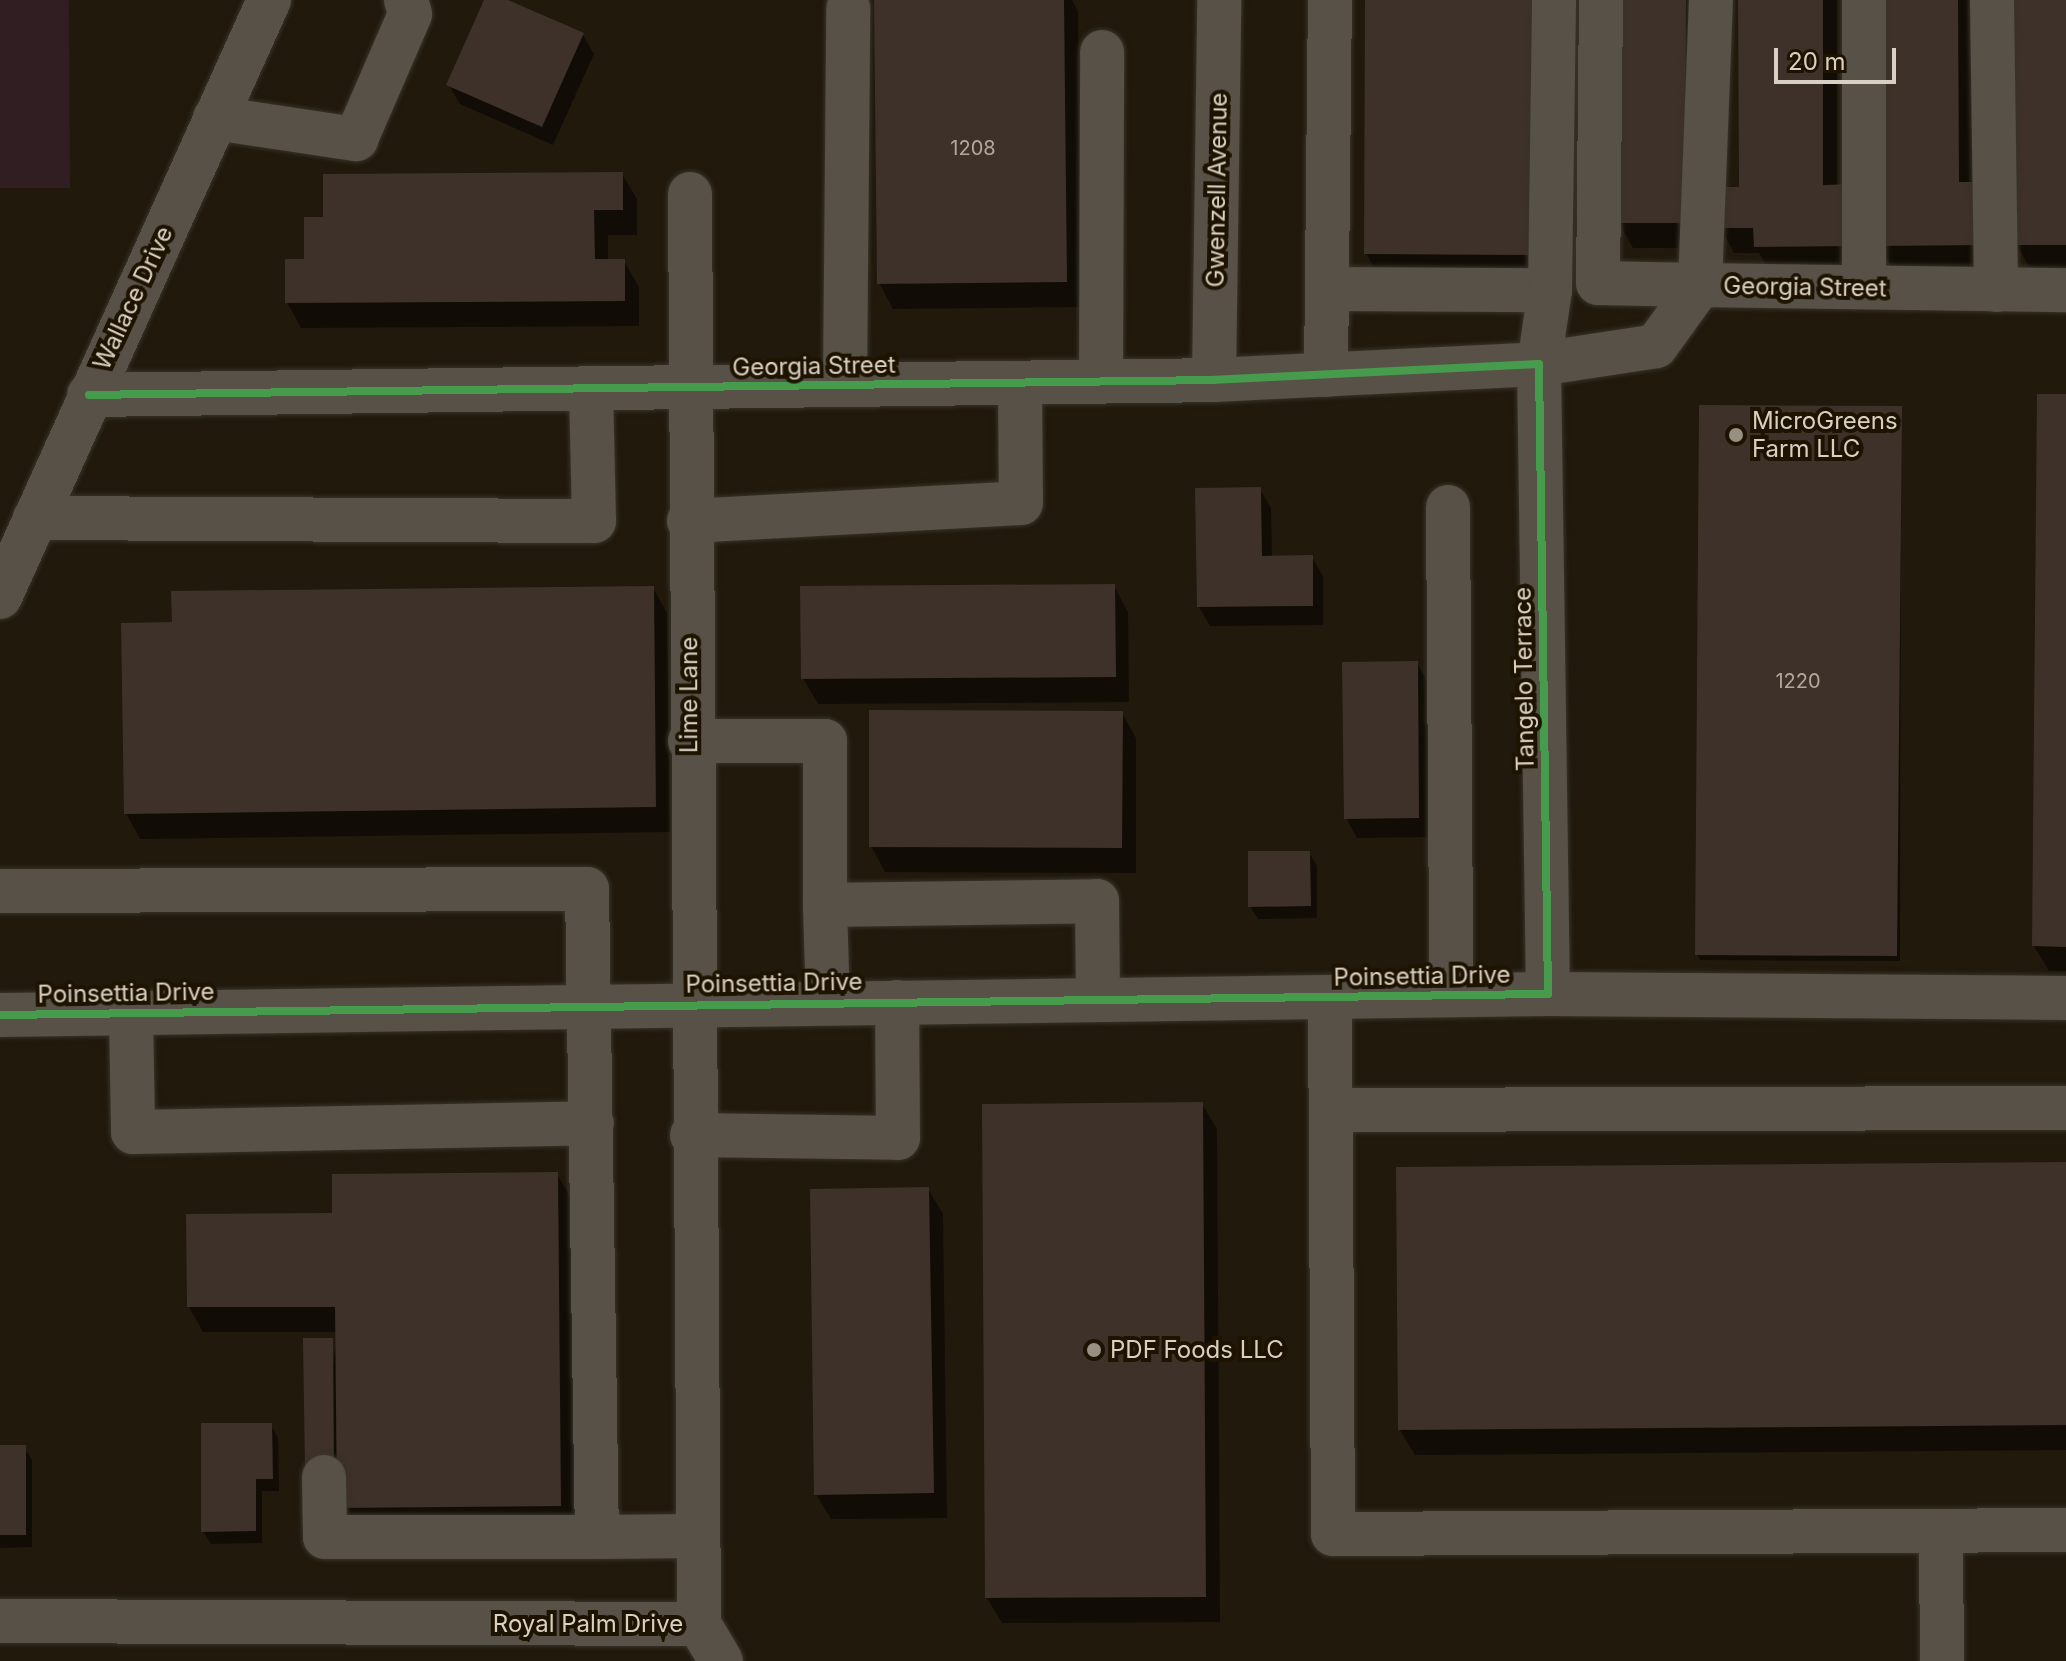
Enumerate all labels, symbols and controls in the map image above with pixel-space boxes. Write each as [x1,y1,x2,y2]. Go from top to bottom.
scale bar [1778,32,1900,82]
text: 20 m [1788,47,1846,76]
street label: Gwenzell Avenue [1201,92,1233,288]
house number: 1208 [950,136,996,160]
street label: Wallace Drive [87,222,179,374]
street label: Georgia Street [1723,271,1887,303]
street label: Georgia Street [732,350,896,382]
place label: MicroGreens Farm LLC [1752,407,1898,463]
marker: MicroGreens Farm LLC [1727,426,1745,444]
street label: Tangelo Terrace [1508,587,1540,771]
street label: Lime Lane [675,637,703,753]
house number: 1220 [1775,669,1821,693]
street label: Poinsettia Drive [1333,960,1511,992]
street label: Poinsettia Drive [685,967,863,999]
street label: Poinsettia Drive [37,977,215,1009]
place label: PDF Foods LLC [1110,1336,1284,1364]
marker: PDF Foods LLC [1085,1341,1103,1359]
street label: Royal Palm Drive [493,1610,683,1638]

